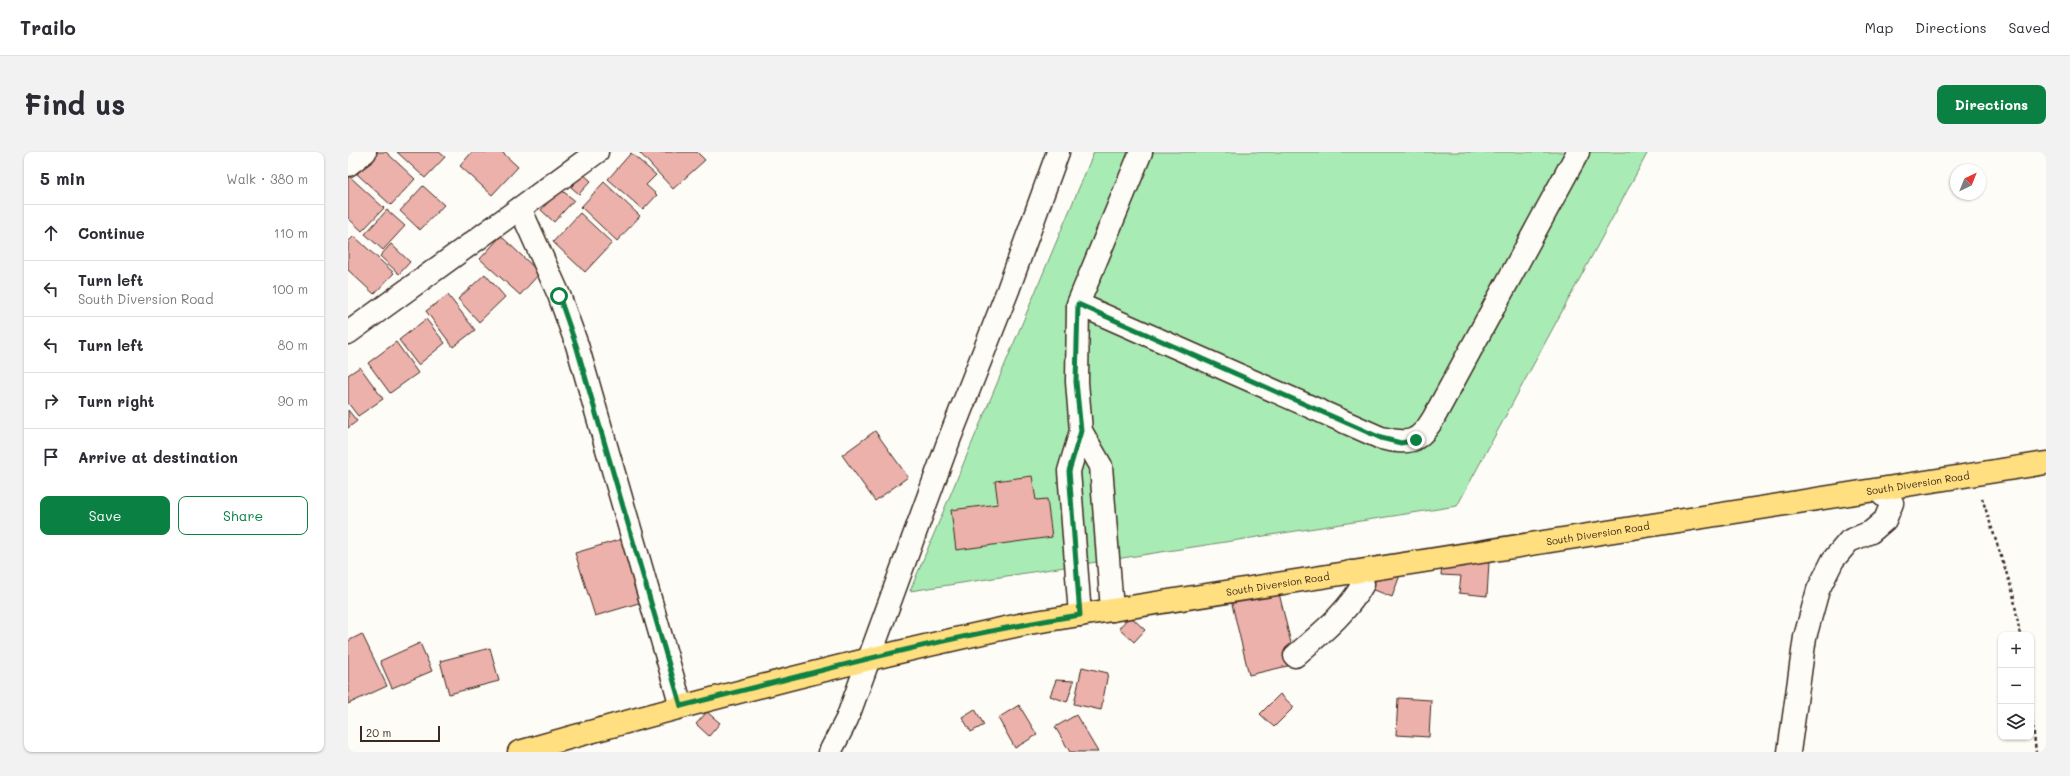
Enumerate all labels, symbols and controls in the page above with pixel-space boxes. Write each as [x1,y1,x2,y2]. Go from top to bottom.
text: Trailo [20,15,76,40]
text: Map [1865,18,1893,37]
text: Directions [1915,18,1986,37]
text: Saved [2008,18,2050,37]
button: Directions [1937,85,2046,124]
text: Find us [24,86,125,122]
north arrow [1950,164,1986,200]
text: 5 min [40,167,85,189]
text: Walk · 380 m [226,170,308,187]
icon: ahead [40,222,62,244]
text: Continue [78,223,145,243]
text: 110 m [274,224,308,241]
text: Turn left [78,270,143,290]
icon: left [40,278,62,300]
text: 100 m [272,280,308,297]
route start [550,287,568,305]
text: South Diversion Road [78,290,213,307]
icon: left [40,334,62,356]
text: Turn left [78,335,143,355]
text: 80 m [278,336,308,353]
icon: right [40,390,62,412]
text: Turn right [78,391,155,411]
text: 90 m [278,392,308,409]
route end [1407,431,1425,449]
icon: arrive [40,446,62,468]
text: Arrive at destination [78,447,238,467]
street label: South Diversion Road [1865,468,1971,498]
button: Save [40,496,170,535]
button: Share [178,496,308,535]
street label: South Diversion Road [1545,518,1650,549]
street label: South Diversion Road [1225,569,1330,599]
map controls [1998,632,2034,740]
button: + [1998,632,2034,668]
button: − [1998,668,2034,704]
button: layers [1998,704,2034,740]
scale bar [360,724,440,743]
text: 20 m [366,725,391,740]

